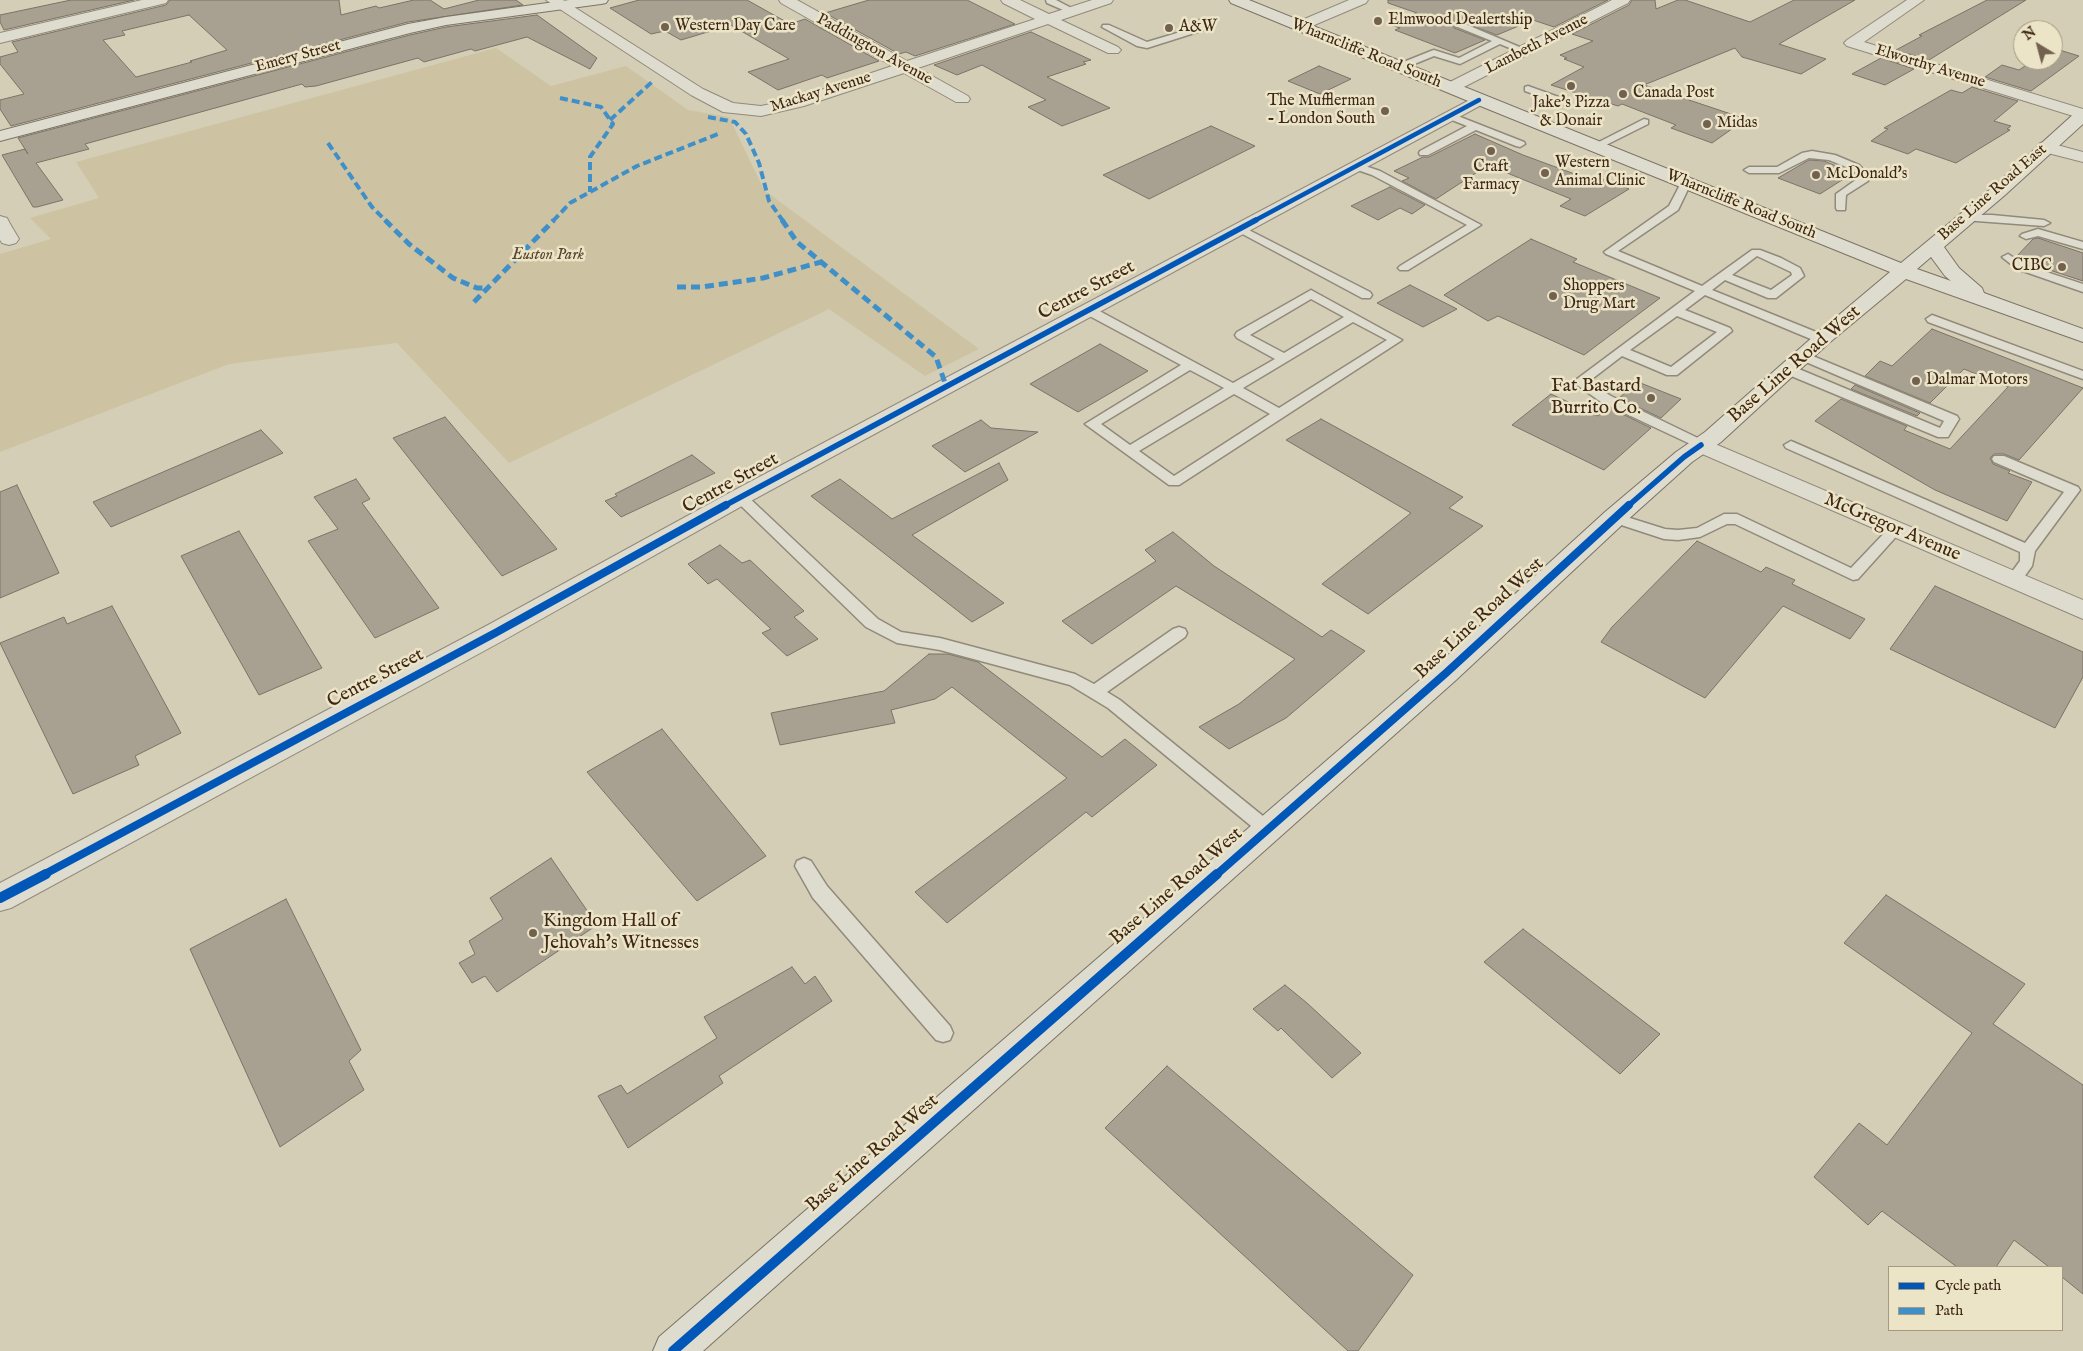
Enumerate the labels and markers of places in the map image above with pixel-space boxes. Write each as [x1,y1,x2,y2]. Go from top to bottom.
place label: Elmwood Dealertship [1388,11,1532,31]
marker: Elmwood Dealertship [1372,15,1384,27]
place label: Western Day Care [675,17,796,37]
place label: A&W [1179,18,1217,38]
marker: Western Day Care [659,21,671,33]
marker: A&W [1163,22,1175,34]
marker: Jake's Pizza & Donair [1565,80,1577,92]
place label: Canada Post [1633,84,1714,104]
marker: Canada Post [1617,88,1629,100]
place label: The Mufflerman - London South [1267,92,1375,130]
place label: Jake's Pizza & Donair [1532,94,1610,132]
marker: The Mufflerman - London South [1379,105,1391,117]
place label: Midas [1717,114,1757,134]
marker: Midas [1701,118,1713,130]
marker: Craft Farmacy [1485,145,1497,157]
place label: Western Animal Clinic [1555,154,1645,192]
place label: Craft Farmacy [1463,158,1519,196]
place label: McDonald's [1826,165,1907,185]
marker: Western Animal Clinic [1539,167,1551,179]
marker: McDonald's [1810,169,1822,181]
place label: CIBC [2012,257,2052,277]
marker: CIBC [2056,261,2068,273]
place label: Shoppers Drug Mart [1563,277,1636,315]
marker: Shoppers Drug Mart [1547,290,1559,302]
place label: Dalmar Motors [1926,371,2028,391]
marker: Dalmar Motors [1910,375,1922,387]
place label: Fat Bastard Burrito Co. [1551,376,1641,420]
marker: Fat Bastard Burrito Co. [1645,392,1657,404]
place label: Kingdom Hall of Jehovah's Witnesses [543,911,699,955]
marker: Kingdom Hall of Jehovah's Witnesses [527,927,539,939]

